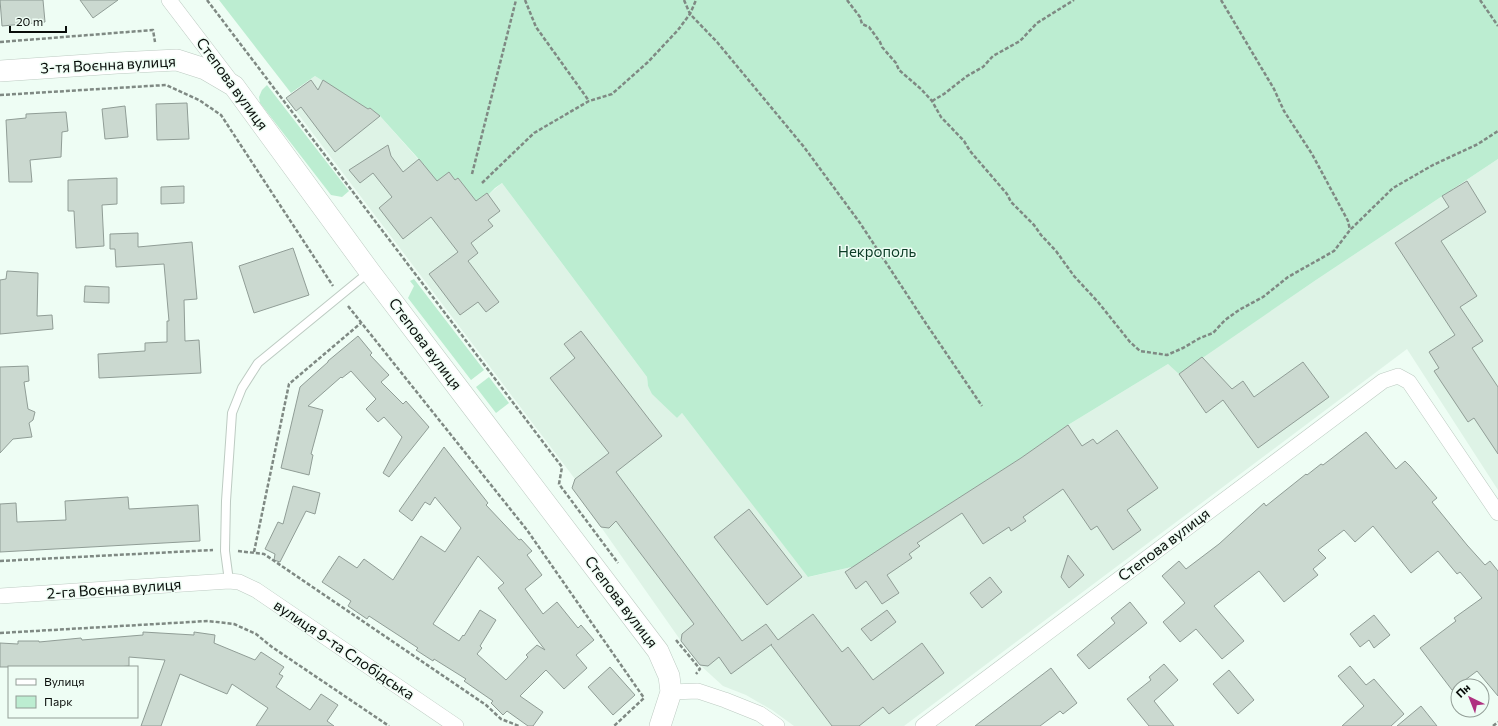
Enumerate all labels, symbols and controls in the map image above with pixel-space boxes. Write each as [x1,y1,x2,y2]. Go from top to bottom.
scale bar [10,8,66,34]
text: 20 m [16,14,43,28]
street label: Степова вулиця [193,34,272,133]
street label: 3-тя Воєнна вулиця [40,51,176,77]
park label: Некрополь [838,242,917,260]
street label: Степова вулиця [385,294,466,393]
street label: Степова вулиця [1114,504,1213,585]
street label: Степова вулиця [581,552,662,651]
street label: 2-га Воєнна вулиця [46,574,182,602]
street label: вулиця 9-та Слобідська [271,595,418,703]
legend [8,666,138,718]
text: Вулиця [44,674,85,688]
north arrow [1450,678,1490,718]
text: Пн [1453,681,1473,700]
text: Парк [44,694,73,708]

